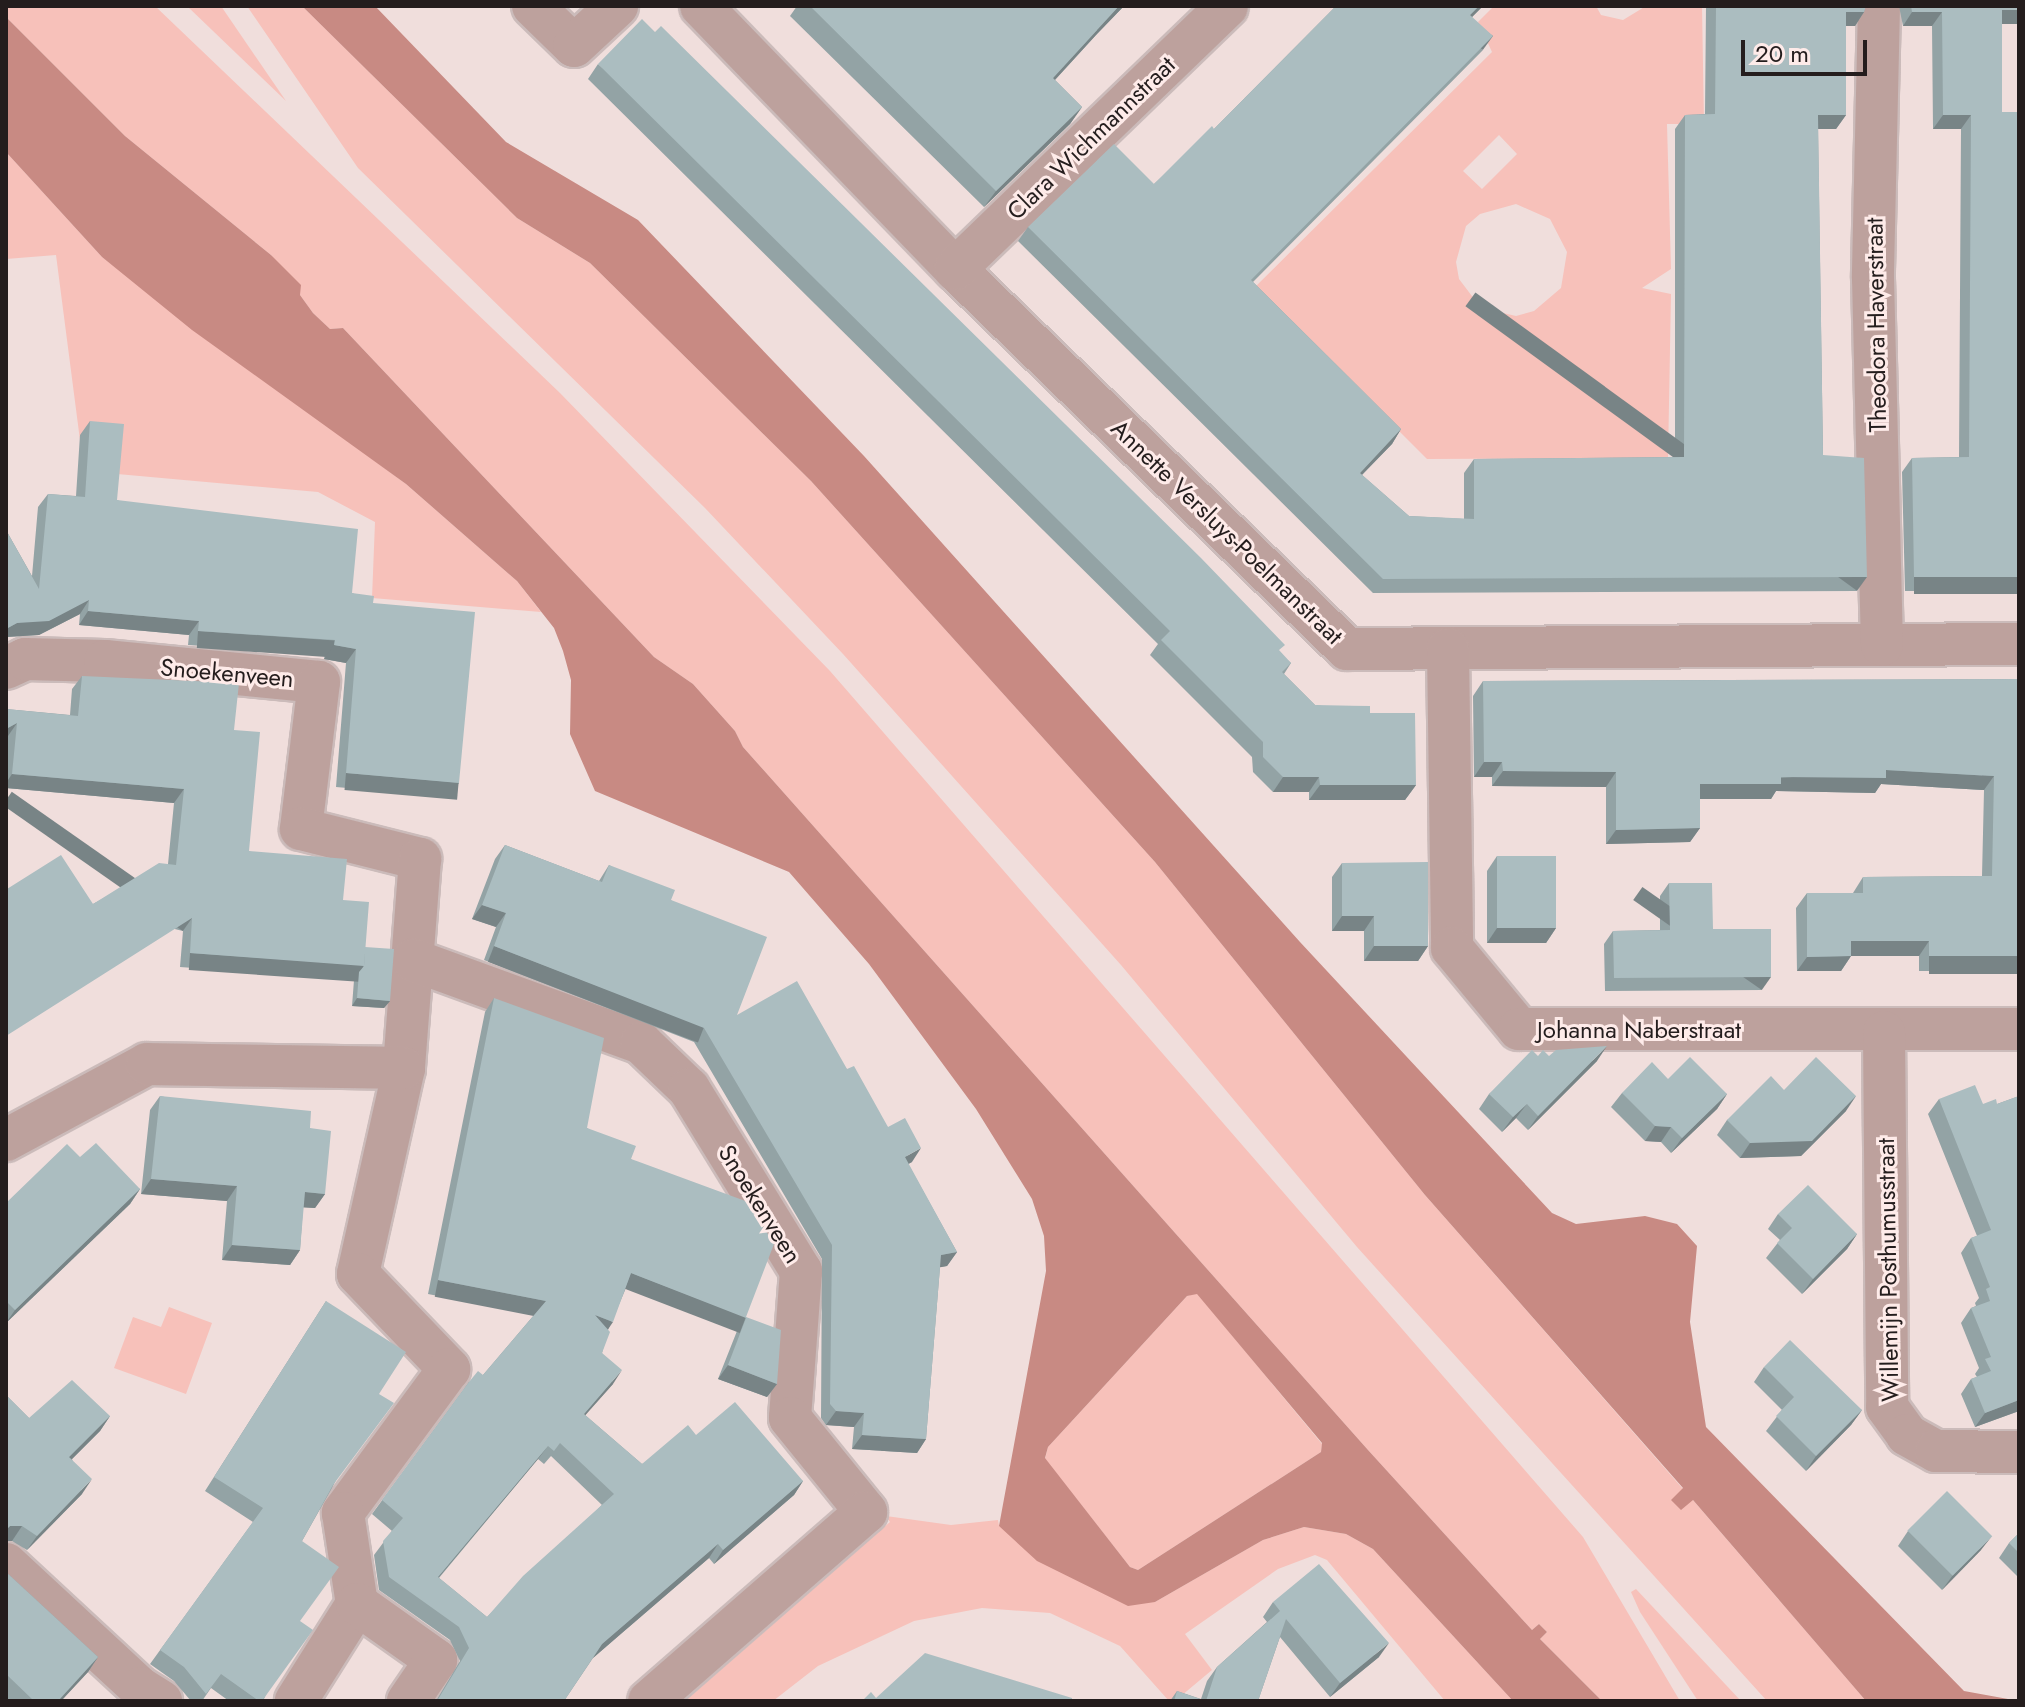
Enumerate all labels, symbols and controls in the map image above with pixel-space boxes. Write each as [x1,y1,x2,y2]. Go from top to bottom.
scale bar [1745,24,1871,74]
text: 20 m [1755,36,1809,71]
street label: Clara Wichmannstraat [1001,50,1181,226]
street label: Theodora Haverstraat [1860,217,1892,433]
street label: Annette Versluys-Poelmanstraat [1105,414,1349,650]
street label: Snoekenveen [159,653,295,693]
street label: Johanna Naberstraat [1537,1016,1741,1044]
street label: Willemijn Posthumusstraat [1871,1138,1905,1402]
street label: Snoekenveen [712,1140,808,1268]

